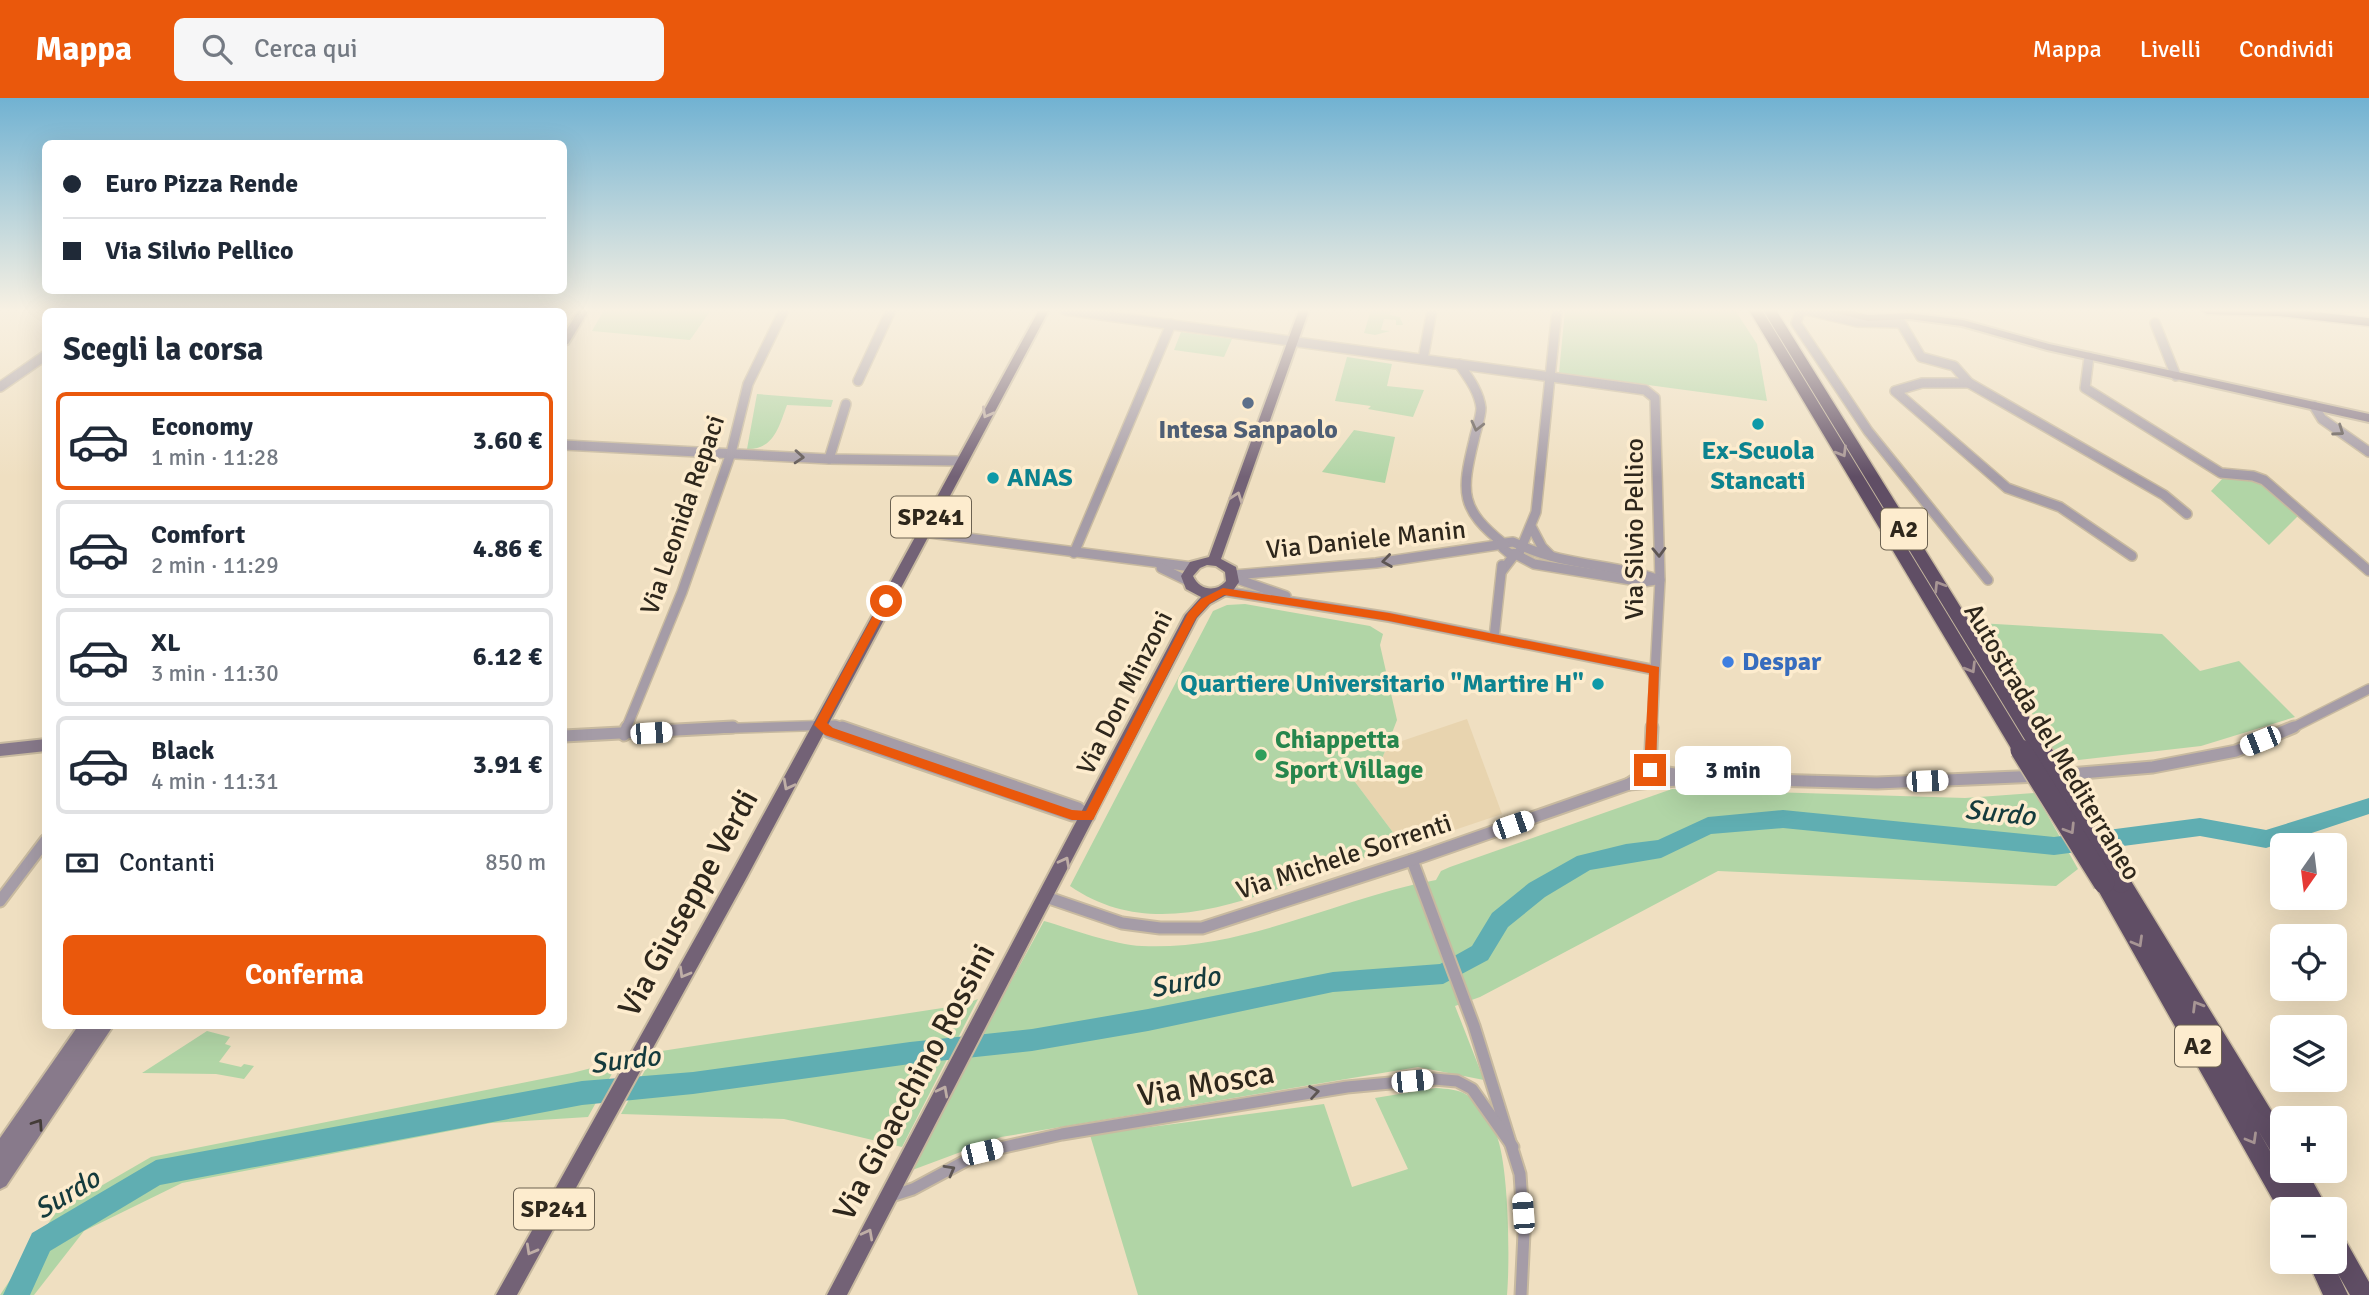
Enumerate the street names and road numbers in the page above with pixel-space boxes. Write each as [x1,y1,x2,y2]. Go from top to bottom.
street label: Via Leonida Repaci [634,411,732,619]
street label: Via Silvio Pellico [1619,438,1651,620]
road number: SP241 [891,496,971,538]
road number: A2 [1881,508,1927,550]
street label: Via Daniele Manin [1265,514,1467,566]
street label: Autostrada del Mediterraneo [1957,598,2147,886]
street label: Via Don Minzoni [1070,606,1180,780]
street label: Via Giuseppe Verdi [609,783,767,1023]
street label: Via Michele Sorrenti [1232,807,1456,907]
street label: Via Gioacchino Rossini [825,937,1003,1227]
road number: A2 [2175,1026,2221,1066]
street label: Via Mosca [1135,1053,1277,1115]
road number: SP241 [514,1189,594,1230]

